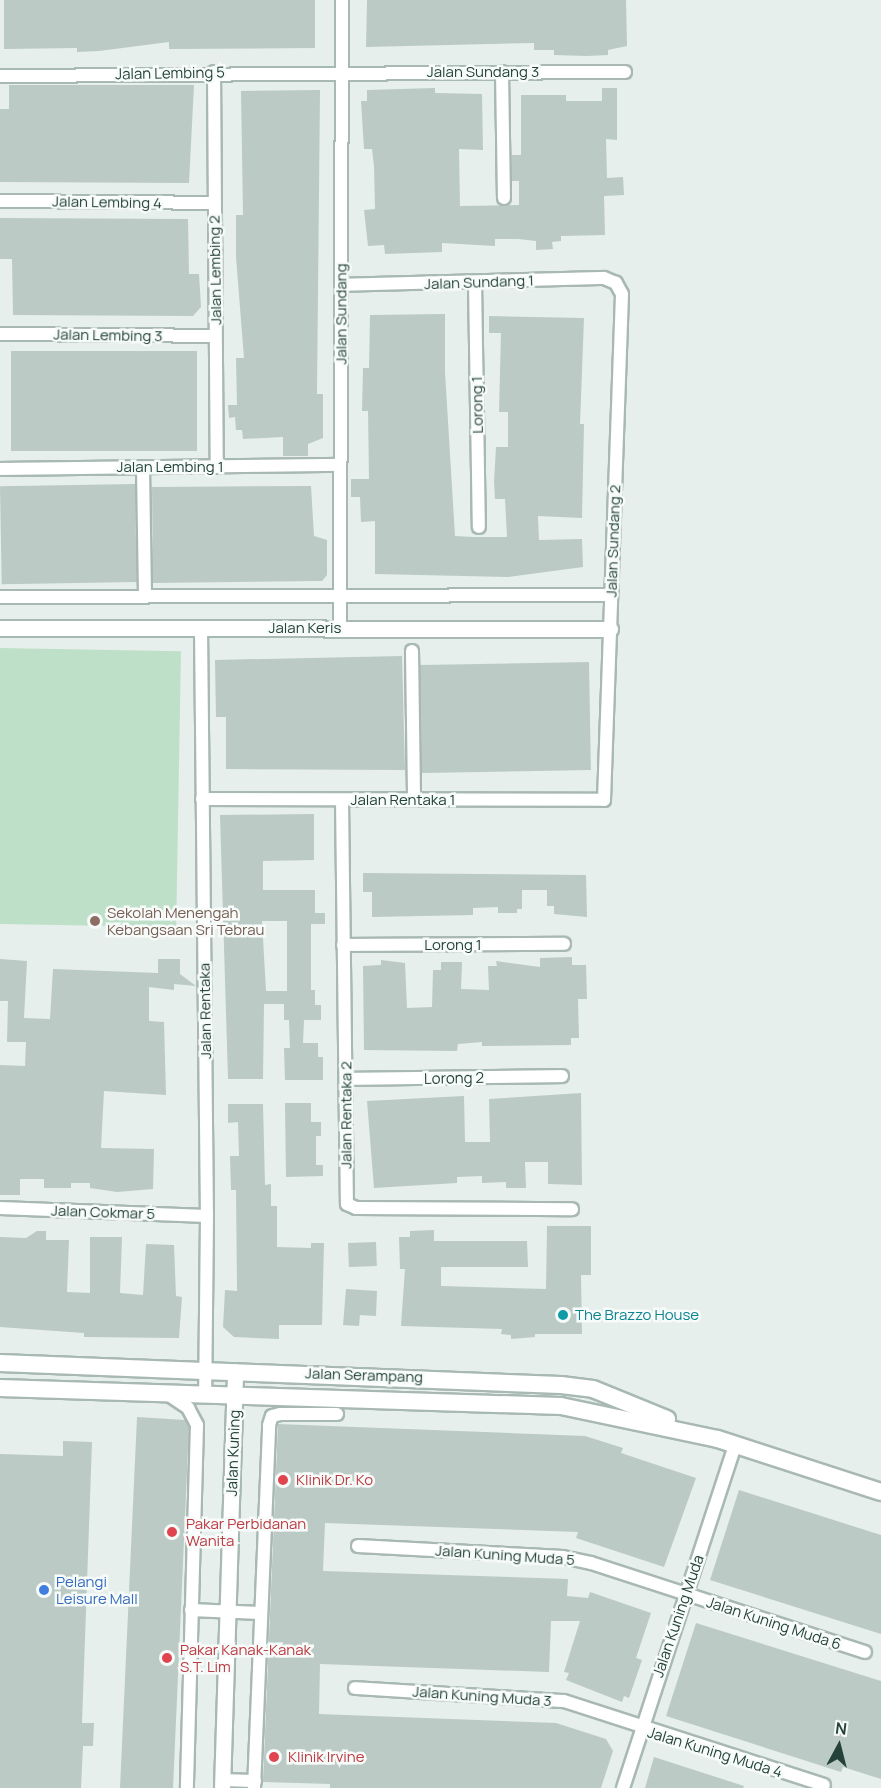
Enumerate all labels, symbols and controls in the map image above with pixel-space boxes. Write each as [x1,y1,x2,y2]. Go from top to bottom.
street label: Jalan Lembing 5 [115,63,225,83]
street label: Jalan Sundang 3 [427,63,539,81]
street label: Jalan Lembing 4 [52,192,162,212]
street label: Jalan Lembing 2 [205,215,225,325]
street label: Jalan Sundang [332,263,350,365]
street label: Jalan Sundang 1 [424,271,534,293]
street label: Jalan Lembing 3 [53,325,163,345]
street label: Lorong 1 [468,376,486,434]
street label: Jalan Lembing 1 [117,458,223,476]
street label: Jalan Sundang 2 [602,484,624,598]
street label: Jalan Keris [269,619,341,637]
street label: Jalan Rentaka 1 [351,791,455,809]
place label: Sekolah Menengah Kebangsaan Sri Tebrau [107,903,264,938]
marker: Sekolah Menengah Kebangsaan Sri Tebrau [88,914,102,928]
street label: Lorong 1 [424,936,482,954]
street label: Jalan Rentaka [195,963,215,1059]
street label: Jalan Rentaka 2 [337,1061,355,1169]
street label: Lorong 2 [424,1068,484,1088]
street label: Jalan Cokmar 5 [51,1201,155,1223]
place label: The Brazzo House [575,1306,699,1324]
marker: The Brazzo House [556,1308,570,1322]
street label: Jalan Serampang [305,1364,423,1386]
street label: Jalan Kuning [222,1409,244,1497]
marker: Klinik Dr. Ko [274,1471,292,1489]
place label: Klinik Dr. Ko [296,1471,373,1489]
place label: Pakar Perbidanan Wanita [186,1514,306,1549]
marker: Pakar Perbidanan Wanita [163,1523,181,1541]
street label: Jalan Kuning Muda 5 [435,1541,575,1569]
street label: Jalan Kuning Muda [649,1552,707,1680]
place label: Pelangi Leisure Mall [56,1572,138,1607]
marker: Pelangi Leisure Mall [37,1583,51,1597]
street label: Jalan Kuning Muda 6 [704,1593,844,1653]
place label: Pakar Kanak-Kanak S.T. Lim [180,1640,311,1675]
marker: Pakar Kanak-Kanak S.T. Lim [158,1649,176,1667]
street label: Jalan Kuning Muda 3 [412,1682,552,1710]
north arrow [809,1716,869,1776]
text: N [834,1717,848,1740]
street label: Jalan Kuning Muda 4 [645,1723,785,1781]
marker: Klinik Irvine [265,1748,283,1766]
place label: Klinik Irvine [288,1748,364,1766]

